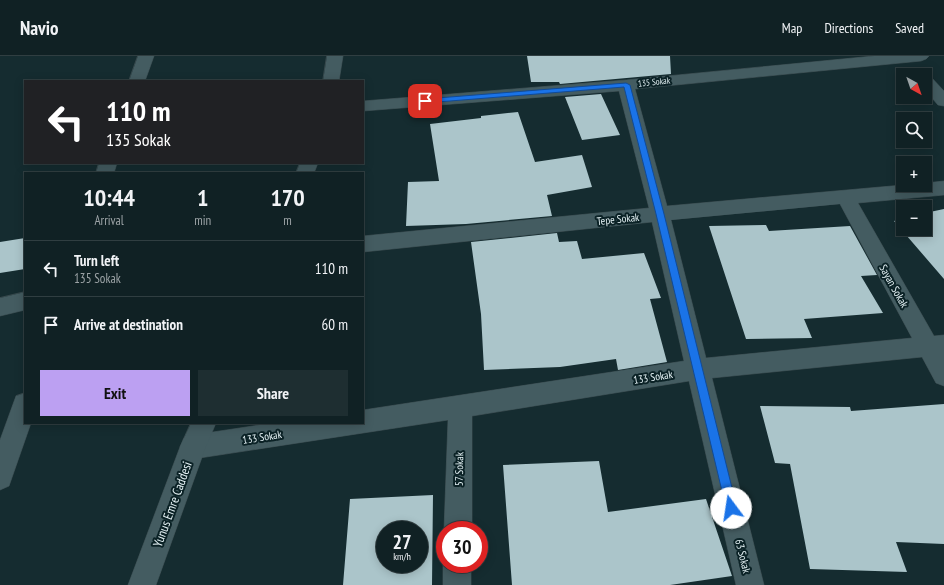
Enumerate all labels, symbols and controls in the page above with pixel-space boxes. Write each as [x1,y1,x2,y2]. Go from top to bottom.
text: Navio [20,16,58,40]
text: Map [782,19,802,37]
text: Directions [824,19,873,37]
text: Saved [895,19,924,37]
north arrow [896,68,932,104]
map controls [896,68,932,236]
street label: 135 Sokak [637,74,671,89]
pin [408,84,442,118]
icon: arrive [414,90,436,112]
text: 110 m [106,92,170,129]
icon: left [40,96,92,148]
button: search [896,112,932,148]
text: 135 Sokak [106,128,171,151]
button: + [896,156,932,192]
text: 10:44 [83,182,135,213]
text: 1 [197,182,208,213]
text: 170 [270,182,305,213]
button: − [896,200,932,236]
street label: Tepe Sokak [596,210,641,228]
text: Arrival [94,212,124,229]
text: min [194,212,211,229]
text: m [283,212,292,229]
text: Turn left [74,251,119,270]
icon: left [40,258,62,280]
text: 110 m [315,259,348,278]
street label: Sayan Sokak [876,262,912,311]
text: 135 Sokak [74,270,121,287]
icon: arrive [40,314,62,336]
text: Arrive at destination [74,315,183,334]
text: 60 m [322,315,348,334]
street label: 133 Sokak [632,367,674,387]
button: Exit [40,370,190,416]
button: Share [198,370,348,416]
street label: 133 Sokak [241,427,283,447]
street label: 57 Sokak [452,451,466,486]
street label: Yunus Emre Caddesi [149,459,196,549]
position arrow [710,487,752,529]
speed limit sign: 30 [436,521,488,573]
text: 27 [392,529,412,555]
street label: 63 Sokak [732,538,754,575]
text: km/h [393,550,411,563]

